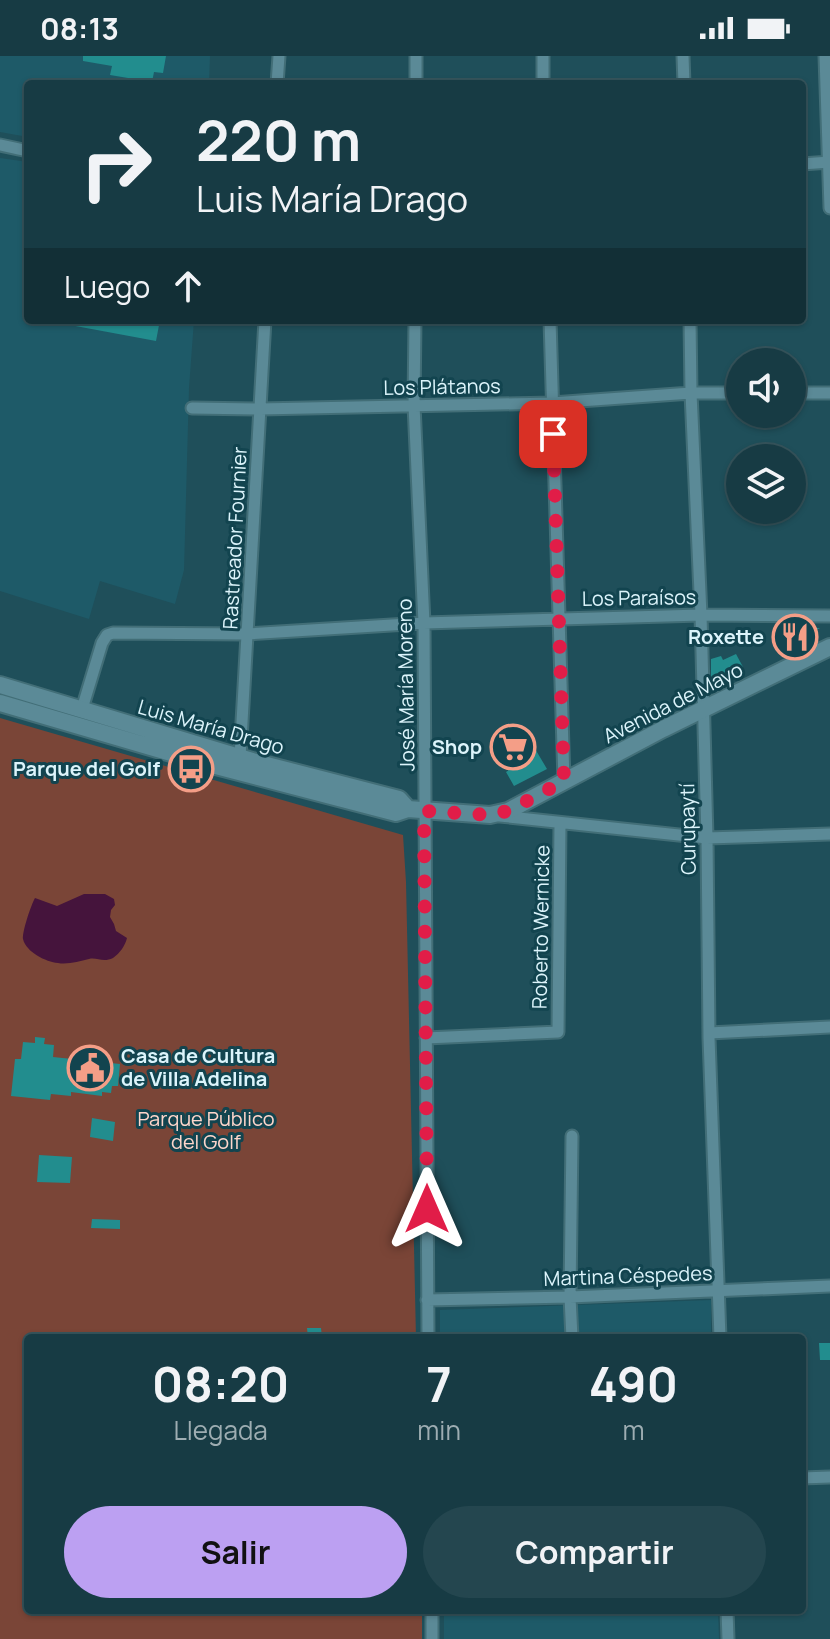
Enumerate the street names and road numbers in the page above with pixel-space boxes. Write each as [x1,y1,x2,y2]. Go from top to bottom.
street label: Los Plátanos [383,372,501,401]
street label: Rastreador Fournier [216,446,253,630]
street label: Los Paraísos [582,583,696,612]
street label: José María Moreno [390,598,421,772]
street label: Avenida de Mayo [598,656,747,749]
street label: Luis María Drago [135,693,288,760]
street label: Curupaytí [673,783,702,875]
street label: Roberto Wernicke [526,845,555,1009]
street label: Martina Céspedes [543,1259,713,1292]

